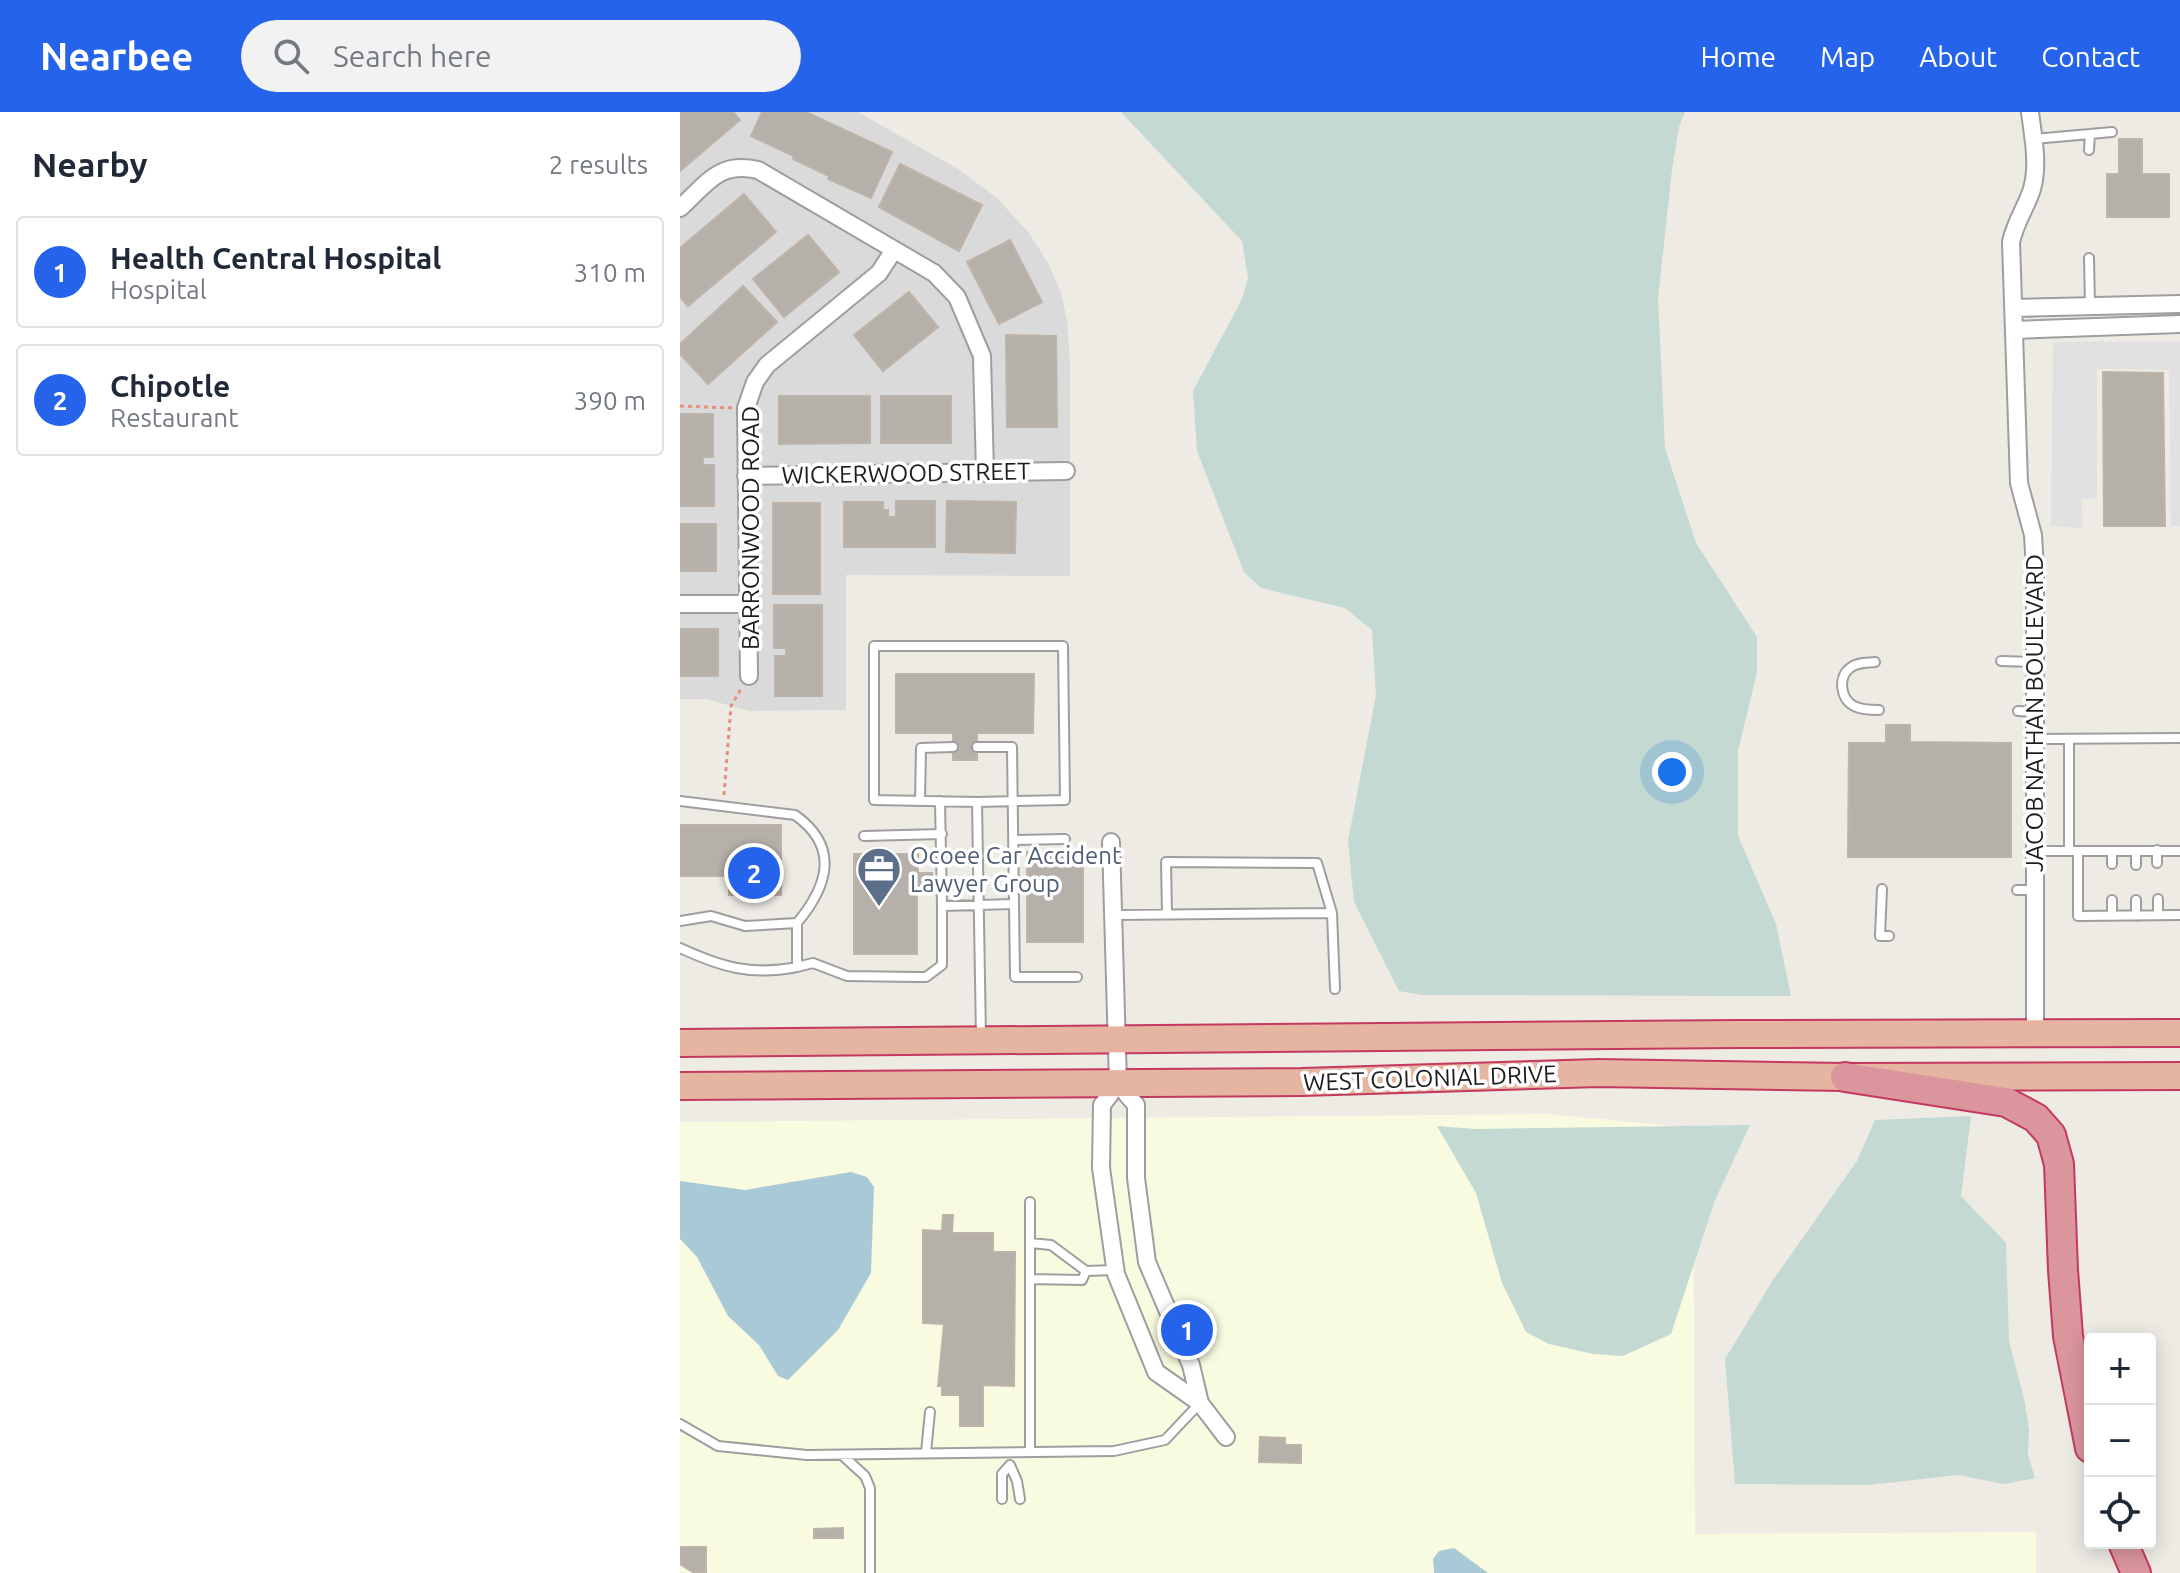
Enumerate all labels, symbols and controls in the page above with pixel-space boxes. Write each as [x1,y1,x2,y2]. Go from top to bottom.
search box [241,20,801,92]
icon: search [269,34,313,78]
text: Nearbee [40,35,193,77]
text: Search here [333,39,492,73]
text: Home [1701,41,1776,72]
text: Map [1820,41,1875,72]
text: About [1919,41,1997,72]
text: Contact [2041,41,2140,72]
text: Nearby [32,145,147,183]
text: 2 results [549,150,648,179]
text: Health Central Hospital [110,241,441,275]
text: 1 [53,258,67,287]
text: 310 m [574,258,646,287]
text: Hospital [110,275,207,304]
text: Chipotle [110,369,230,403]
text: 2 [53,386,67,415]
text: 390 m [574,386,646,415]
text: Restaurant [110,403,238,432]
street label: BARRONWOOD ROAD [737,406,764,650]
street label: WICKERWOOD STREET [781,457,1031,489]
street label: JACOB NATHAN BOULEVARD [2021,554,2048,872]
your location [1652,752,1692,792]
place label: Ocoee Car Accident Lawyer Group [910,842,1122,897]
pin: 2 [728,843,780,903]
office icon: Ocoee Car Accident Lawyer Group [855,845,903,908]
street label: WEST COLONIAL DRIVE [1303,1060,1557,1096]
pin: 1 [1161,1300,1213,1360]
map controls [2084,1333,2156,1549]
button: + [2084,1333,2156,1405]
button: − [2084,1405,2156,1477]
button: locate [2084,1477,2156,1549]

